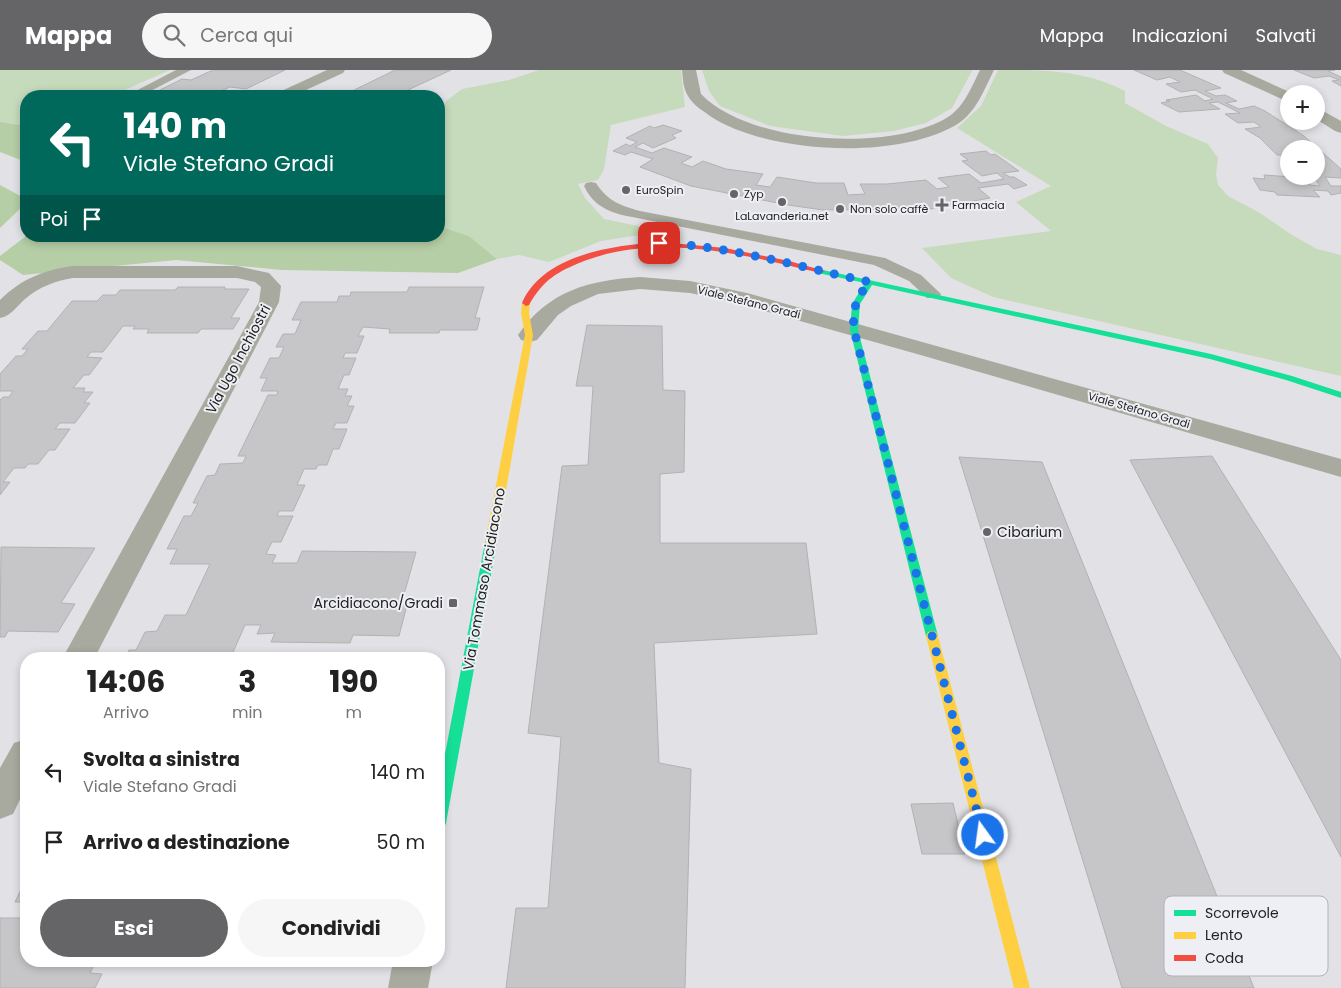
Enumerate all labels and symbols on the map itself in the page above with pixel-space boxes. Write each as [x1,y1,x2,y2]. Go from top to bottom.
place label: EuroSpin [636,182,683,198]
marker: EuroSpin [620,184,632,196]
place label: Zyp [744,186,764,202]
marker: Zyp [728,188,740,200]
marker: LaLavanderia.net [776,196,788,208]
place label: Farmacia [952,197,1005,213]
marker: Farmacia [936,199,948,211]
place label: Non solo caffè [850,201,929,217]
marker: Non solo caffè [834,203,846,215]
place label: LaLavanderia.net [735,208,829,224]
pin [638,222,680,264]
street label: Viale Stefano Gradi [696,281,802,323]
street label: Via Ugo Inchiostri [201,301,275,417]
street label: Viale Stefano Gradi [1086,388,1192,432]
street label: Via Tommaso Arcidiacono [458,486,510,672]
place label: Cibarium [997,522,1062,542]
marker: Cibarium [981,526,993,538]
place label: Arcidiacono/Gradi [314,593,443,613]
marker: Arcidiacono/Gradi [447,597,459,609]
position arrow [956,808,1008,860]
legend [1164,896,1328,976]
text: Scorrevole [1205,903,1279,923]
text: Lento [1205,925,1243,945]
text: Coda [1205,948,1244,968]

